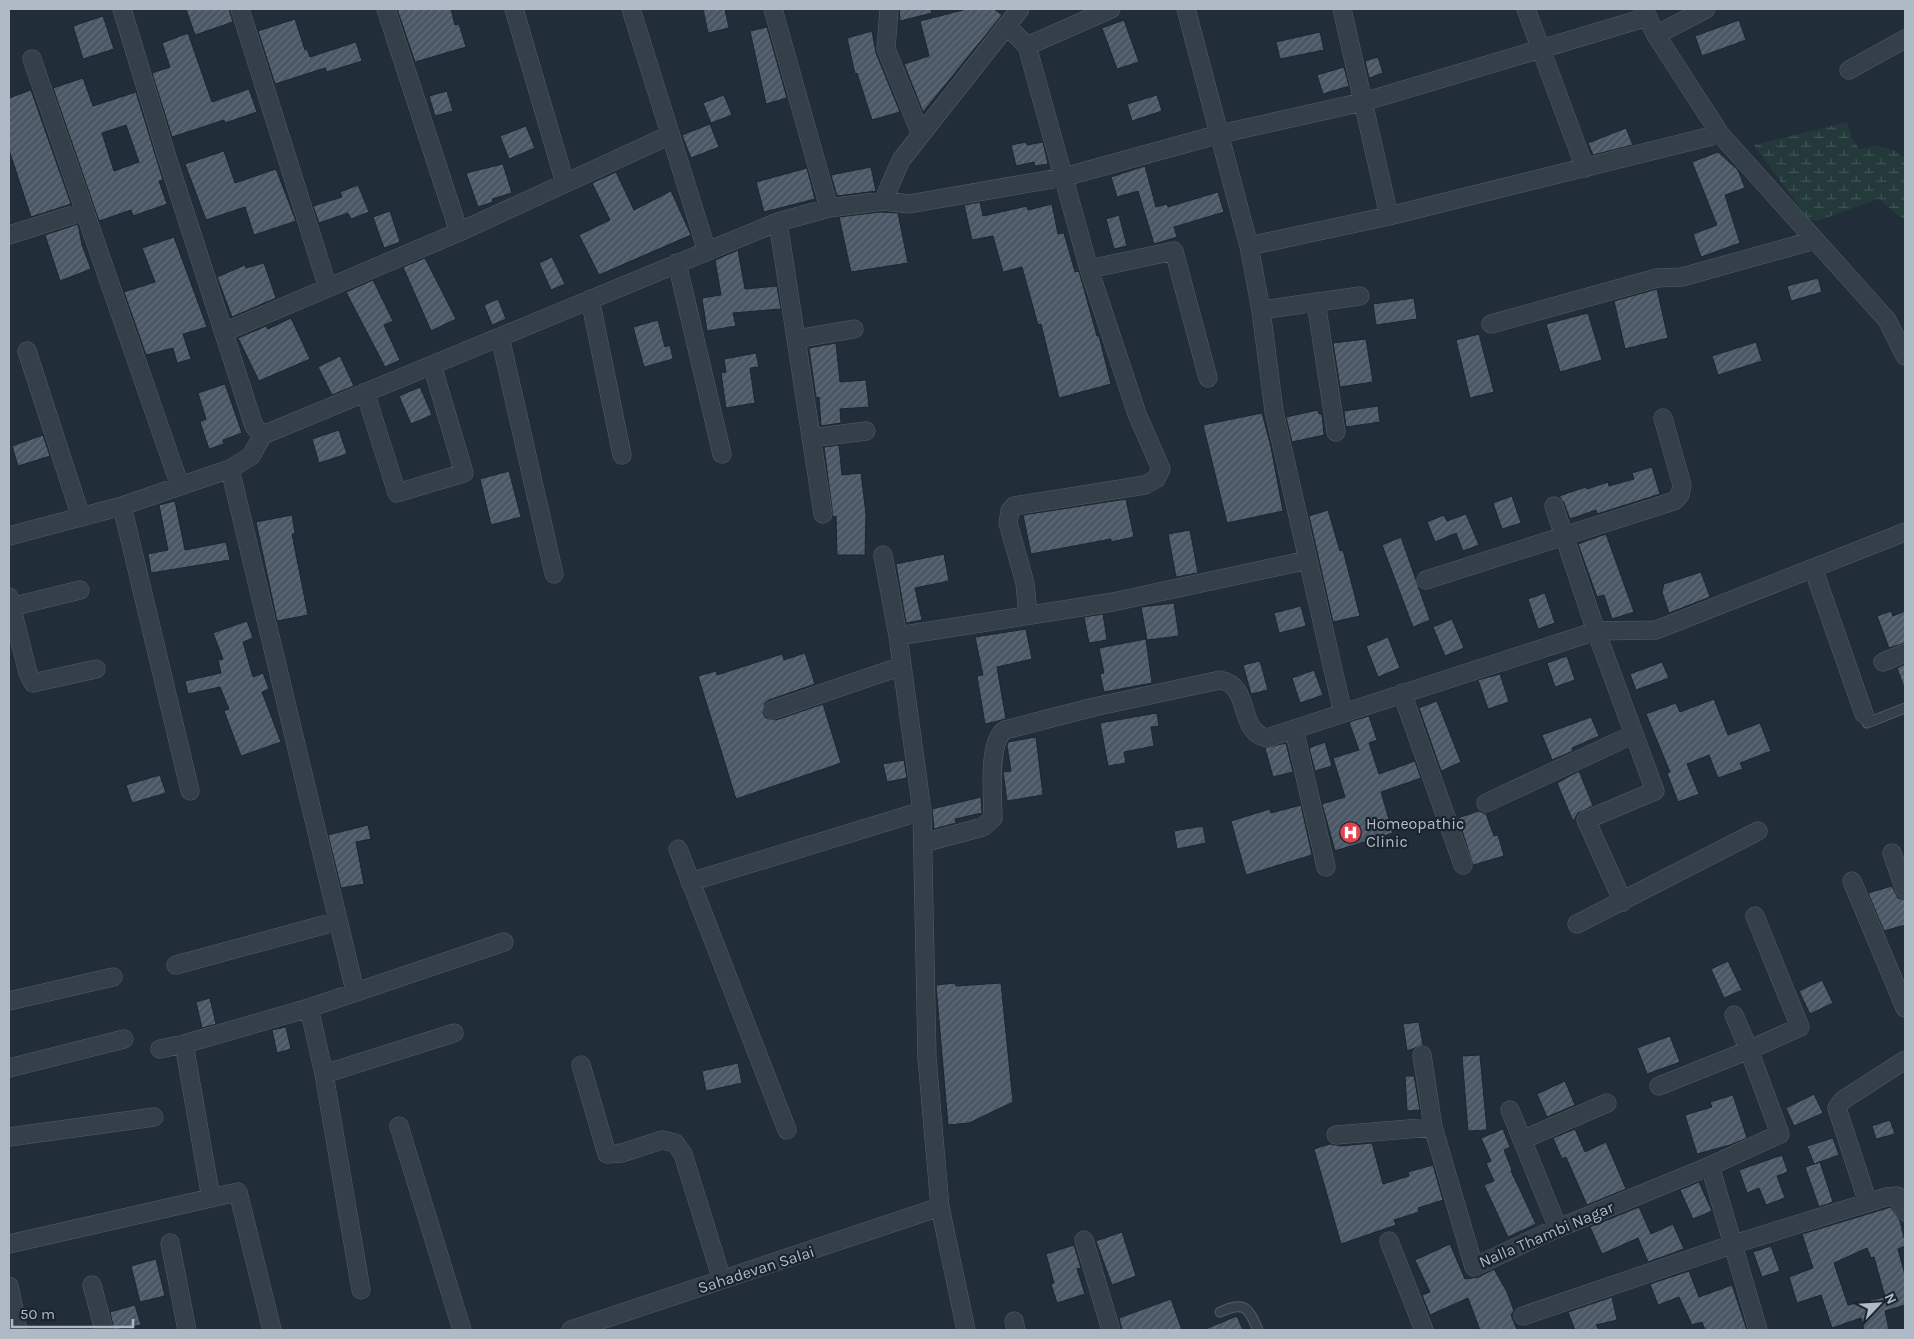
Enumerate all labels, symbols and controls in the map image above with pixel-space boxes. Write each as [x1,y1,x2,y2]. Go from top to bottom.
place label: Homeopathic Clinic [1366,814,1464,851]
hospital icon: Homeopathic Clinic [1338,820,1362,844]
street label: Nalla Thambi Nagar [1476,1197,1616,1271]
street label: Sahadevan Salai [695,1242,817,1297]
north arrow [1854,1279,1904,1329]
text: N [1881,1291,1900,1307]
scale bar [12,1296,134,1328]
text: 50 m [20,1305,55,1323]

